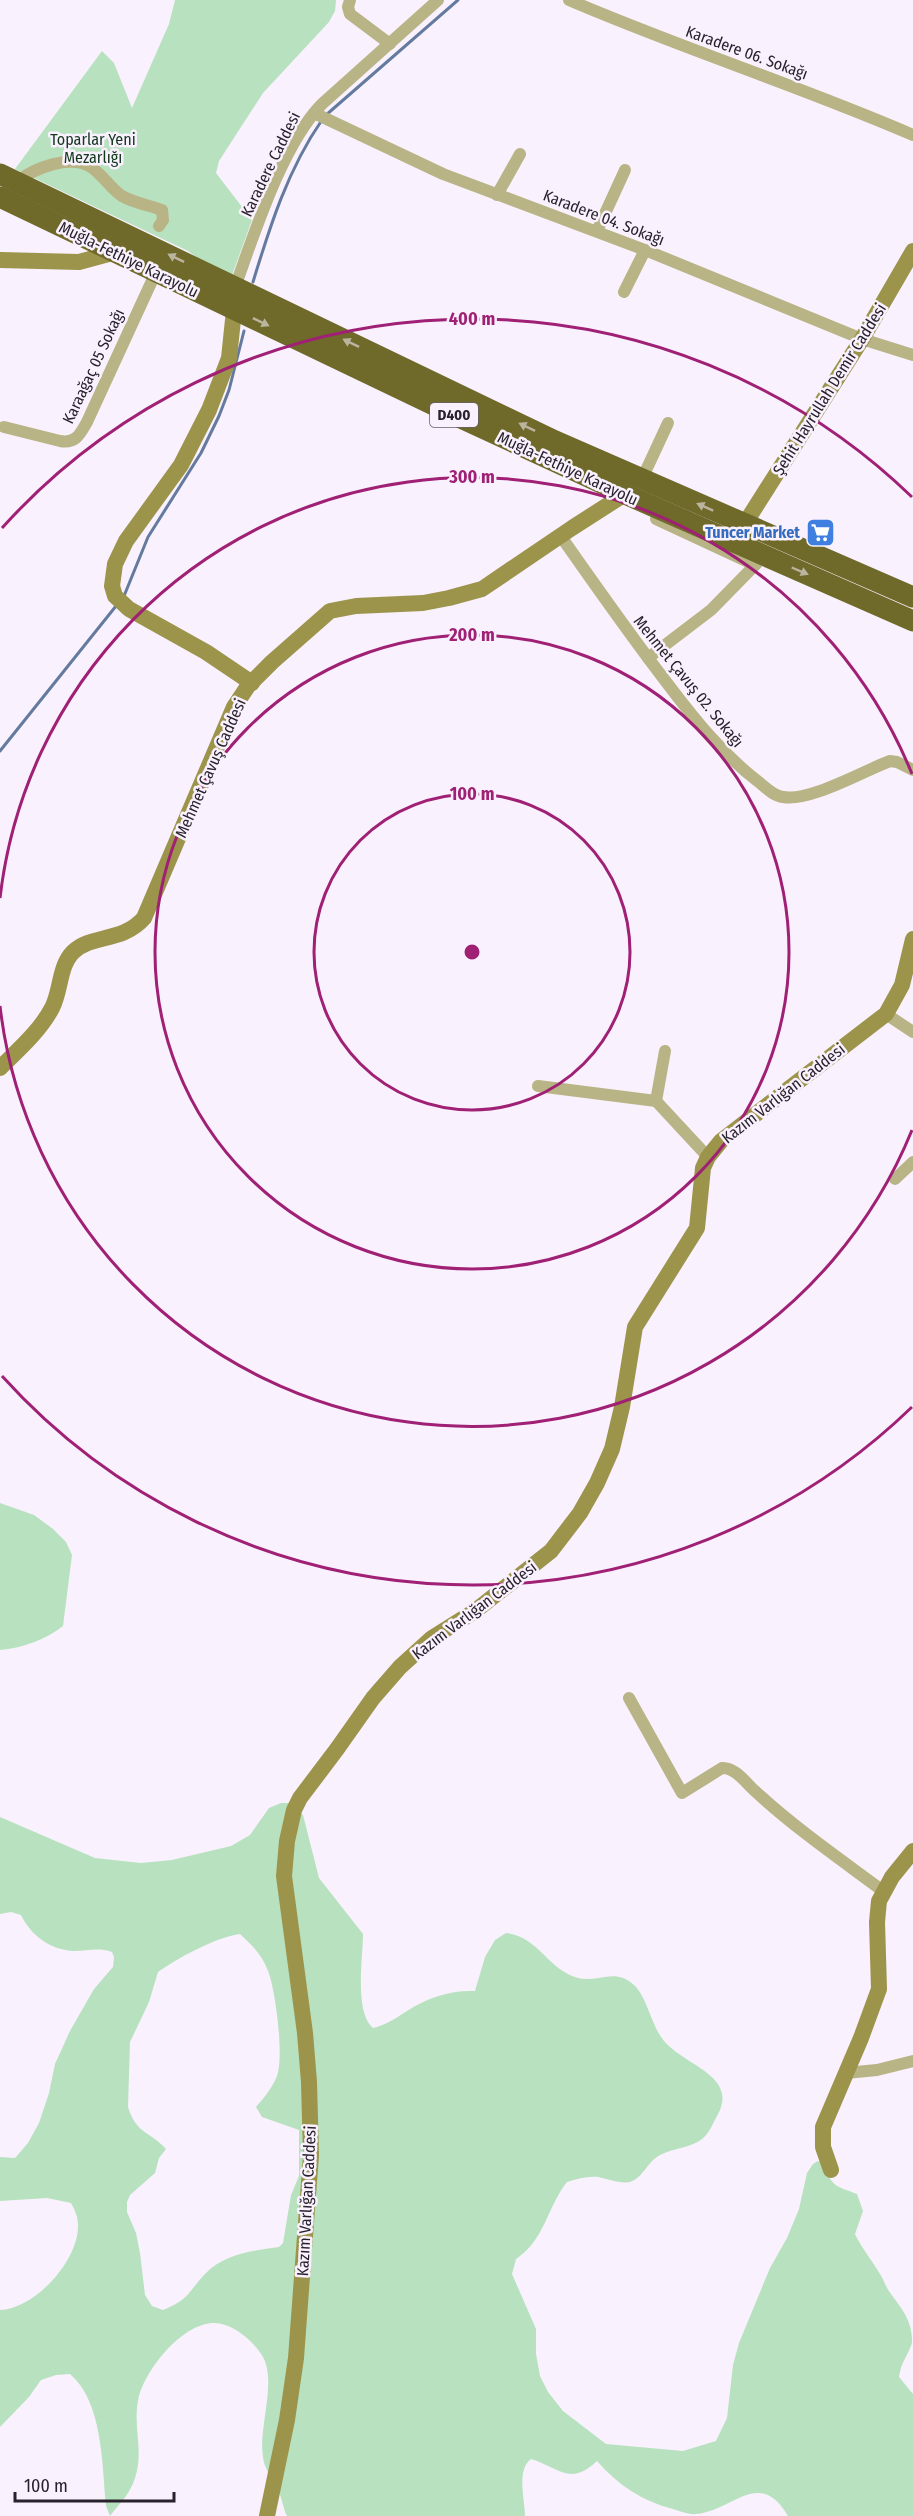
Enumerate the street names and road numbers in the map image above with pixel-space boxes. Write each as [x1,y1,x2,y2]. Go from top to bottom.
street label: Karadere 06. Sokağı [683,22,811,83]
street label: Karadere Caddesi [237,109,304,220]
street label: Karadere 04. Sokağı [540,186,667,249]
street label: Muğla-Fethiye Karayolu [56,217,202,301]
street label: Şehit Hayrullah Demir Caddesi [769,300,890,479]
street label: Karaağaç 05 Sokağı [59,306,128,427]
road number: D400 [430,403,478,427]
street label: Muğla-Fethiye Karayolu [495,428,641,509]
street label: Mehmet Çavuş 02. Sokağı [629,612,748,752]
street label: Mehmet Çavuş Caddesi [171,696,251,841]
street label: Kazım Varlığan Caddesi [718,1039,849,1147]
street label: Kazım Varlığan Caddesi [408,1557,540,1663]
street label: Kazım Varlığan Caddesi [293,2125,320,2277]

